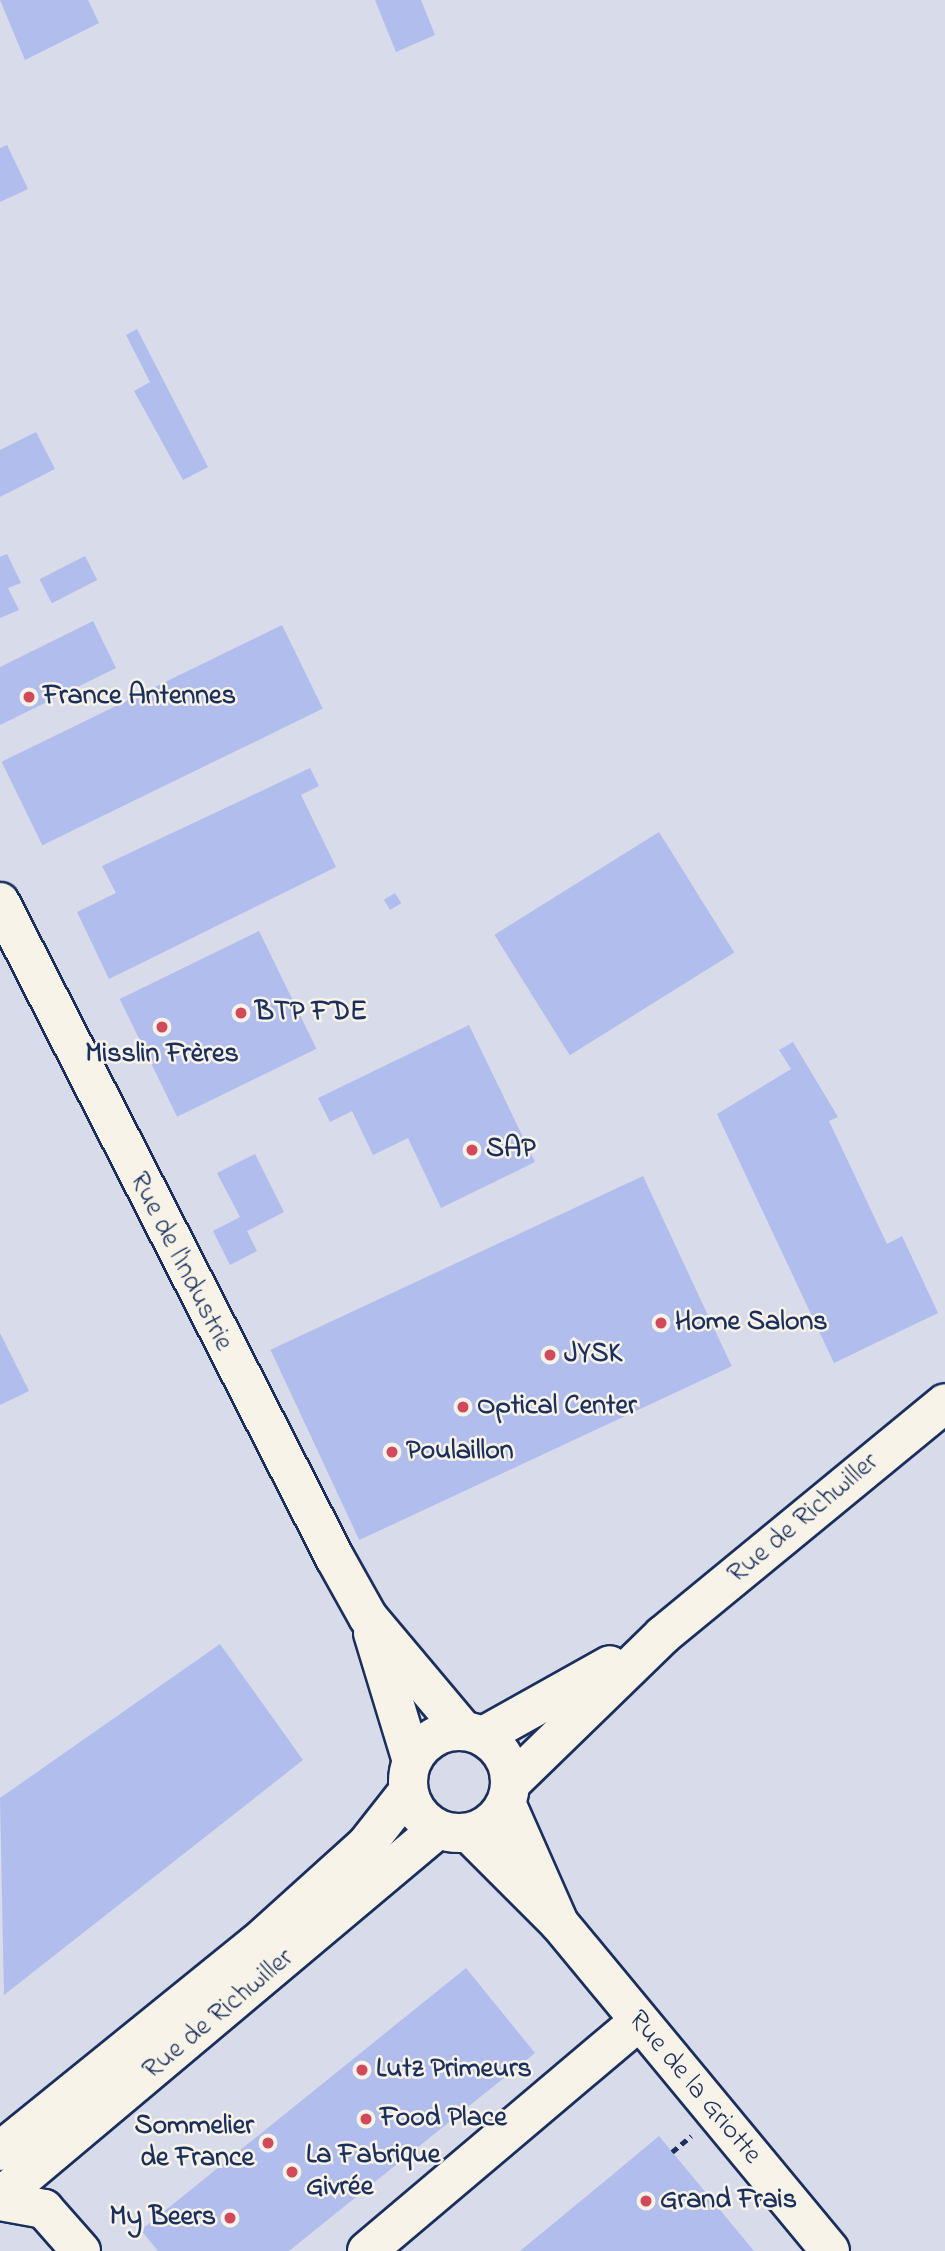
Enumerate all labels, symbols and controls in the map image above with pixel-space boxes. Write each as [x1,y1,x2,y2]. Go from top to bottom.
place label: France Antennes [43,680,236,714]
marker: France Antennes [21,689,37,705]
place label: BTP FDE [255,996,367,1030]
marker: BTP FDE [233,1005,249,1021]
marker: Misslin Frères [154,1019,170,1035]
place label: Misslin Frères [85,1038,239,1072]
place label: SAP [486,1133,536,1167]
marker: SAP [464,1142,480,1158]
street label: Rue de l'Industrie [121,1167,239,1357]
place label: Home Salons [675,1306,828,1340]
marker: Home Salons [653,1315,669,1331]
place label: JYSK [564,1338,622,1372]
marker: JYSK [542,1347,558,1363]
place label: Optical Center [477,1390,637,1424]
marker: Optical Center [455,1399,471,1415]
place label: Poulaillon [406,1435,514,1469]
marker: Poulaillon [384,1444,400,1460]
street label: Rue de Richwiller [722,1446,886,1592]
street label: Rue de Richwiller [137,1942,301,2088]
street label: Rue de la Griotte [620,2004,768,2172]
place label: Lutz Primeurs [376,2053,532,2087]
marker: Lutz Primeurs [354,2062,370,2078]
place label: Food Place [380,2102,507,2136]
place label: Sommelier de France [134,2110,254,2176]
marker: Food Place [358,2111,374,2127]
marker: Sommelier de France [260,2135,276,2151]
place label: La Fabrique Givrée [306,2139,440,2205]
marker: La Fabrique Givrée [284,2164,300,2180]
place label: Grand Frais [660,2184,797,2218]
marker: Grand Frais [638,2193,654,2209]
place label: My Beers [110,2201,216,2235]
marker: My Beers [222,2210,238,2226]

